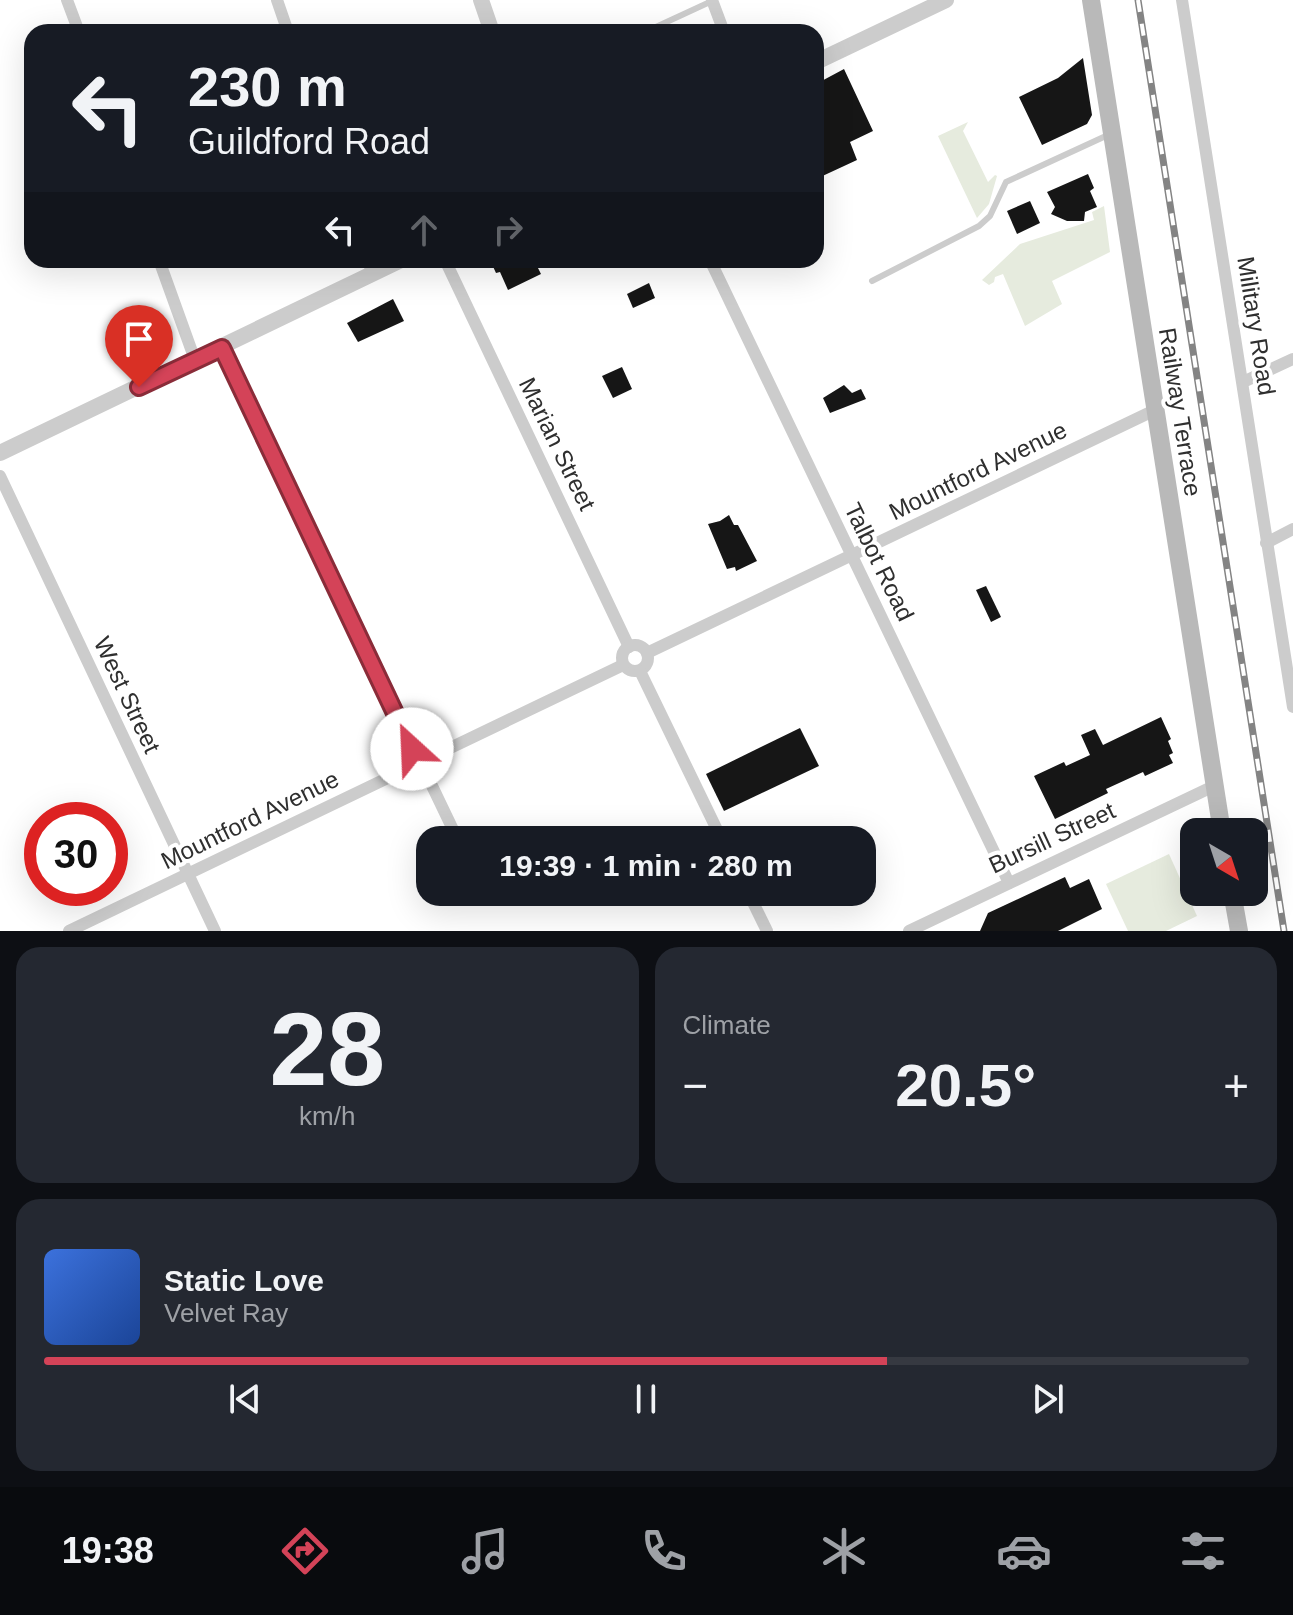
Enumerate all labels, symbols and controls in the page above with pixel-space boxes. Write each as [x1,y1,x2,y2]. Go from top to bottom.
text: 230 m [188,55,347,118]
icon: left [56,56,160,160]
text: Guildford Road [188,121,430,162]
icon: left [318,208,362,252]
icon: ahead [402,208,446,252]
icon: right [486,208,530,252]
street label: Military Road [1232,255,1281,397]
pin [105,305,173,387]
icon: arrive [117,317,161,361]
street label: Railway Terrace [1154,326,1207,498]
street label: Marian Street [514,373,601,515]
street label: Mountford Avenue [885,416,1071,525]
street label: Talbot Road [839,498,920,625]
street label: West Street [89,632,166,757]
position arrow [370,707,454,791]
street label: Mountford Avenue [157,765,343,874]
street label: Bursill Street [984,796,1119,879]
speed limit sign: 30 [24,802,128,906]
north arrow [1180,818,1268,906]
map controls [1180,818,1268,906]
text: 19:39 · 1 min · 280 m [499,849,793,882]
text: 28 [269,991,385,1107]
text: Climate [683,1010,771,1040]
text: 20.5° [895,1052,1036,1119]
text: − [683,1061,708,1110]
text: + [1223,1061,1249,1110]
text: km/h [299,1101,355,1131]
text: Static Love [164,1264,324,1297]
text: Velvet Ray [164,1298,288,1328]
icon: previous [223,1377,267,1421]
icon: pause [624,1377,668,1421]
icon: next [1026,1377,1070,1421]
icon: directions [277,1523,333,1579]
icon: music [457,1523,513,1579]
icon: phone [636,1523,692,1579]
icon: climate [816,1523,872,1579]
icon: car [996,1523,1052,1579]
icon: filters [1175,1523,1231,1579]
text: 19:38 [62,1530,154,1571]

